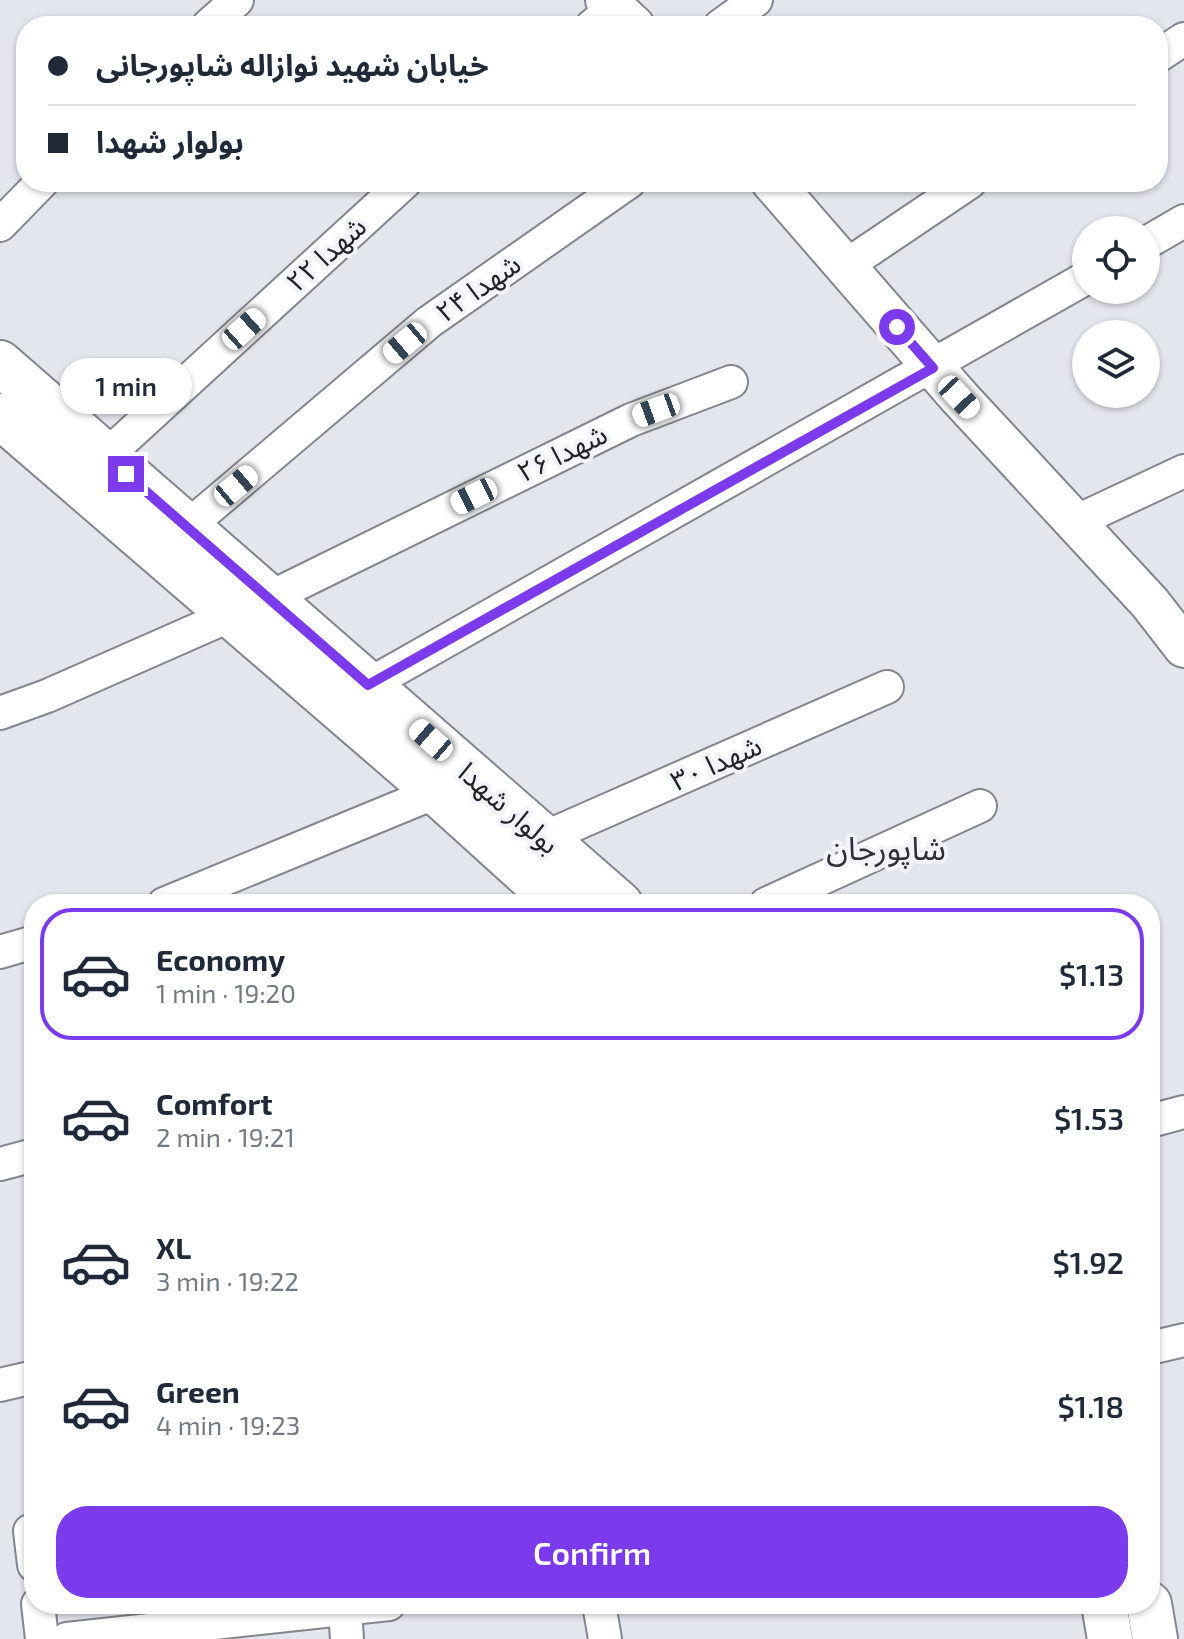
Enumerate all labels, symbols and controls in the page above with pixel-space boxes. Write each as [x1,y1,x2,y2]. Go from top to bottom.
text: خیابان شهید نوازاله شاپورجانی [96,46,489,82]
text: بولوار شهدا [96,123,244,159]
street label: شهدا ۲۲ [278,209,372,298]
map controls [1072,216,1160,408]
button: locate [1072,216,1160,304]
street label: شهدا ۲۴ [428,246,526,329]
car [218,304,270,354]
route start [879,309,915,345]
car [379,318,431,368]
button: layers [1072,320,1160,408]
callout: 1 min [60,358,192,414]
text: 1 min [95,370,157,401]
car [934,371,984,423]
car [629,391,683,429]
street label: شهدا ۲۶ [511,416,612,488]
route end [108,456,144,492]
car [210,461,262,511]
car [447,475,501,517]
car [405,715,457,765]
street label: شهدا ۳۰ [665,727,766,797]
street label: بولوار شهدا [452,754,567,861]
district label: شاپورجان [826,828,946,869]
icon: car [60,938,132,1010]
text: Economy [156,941,285,977]
text: $1.13 [1059,956,1124,992]
text: 1 min · 19:20 [156,977,296,1008]
icon: car [60,1082,132,1154]
text: Comfort [156,1085,273,1121]
text: $1.53 [1054,1100,1124,1136]
text: 2 min · 19:21 [156,1121,295,1152]
icon: car [60,1226,132,1298]
text: XL [156,1229,191,1265]
text: $1.92 [1052,1244,1124,1280]
text: 3 min · 19:22 [156,1265,299,1296]
icon: car [60,1370,132,1442]
text: Green [156,1373,240,1409]
text: $1.18 [1057,1388,1124,1424]
text: 4 min · 19:23 [156,1409,300,1440]
button: Confirm [56,1506,1128,1598]

